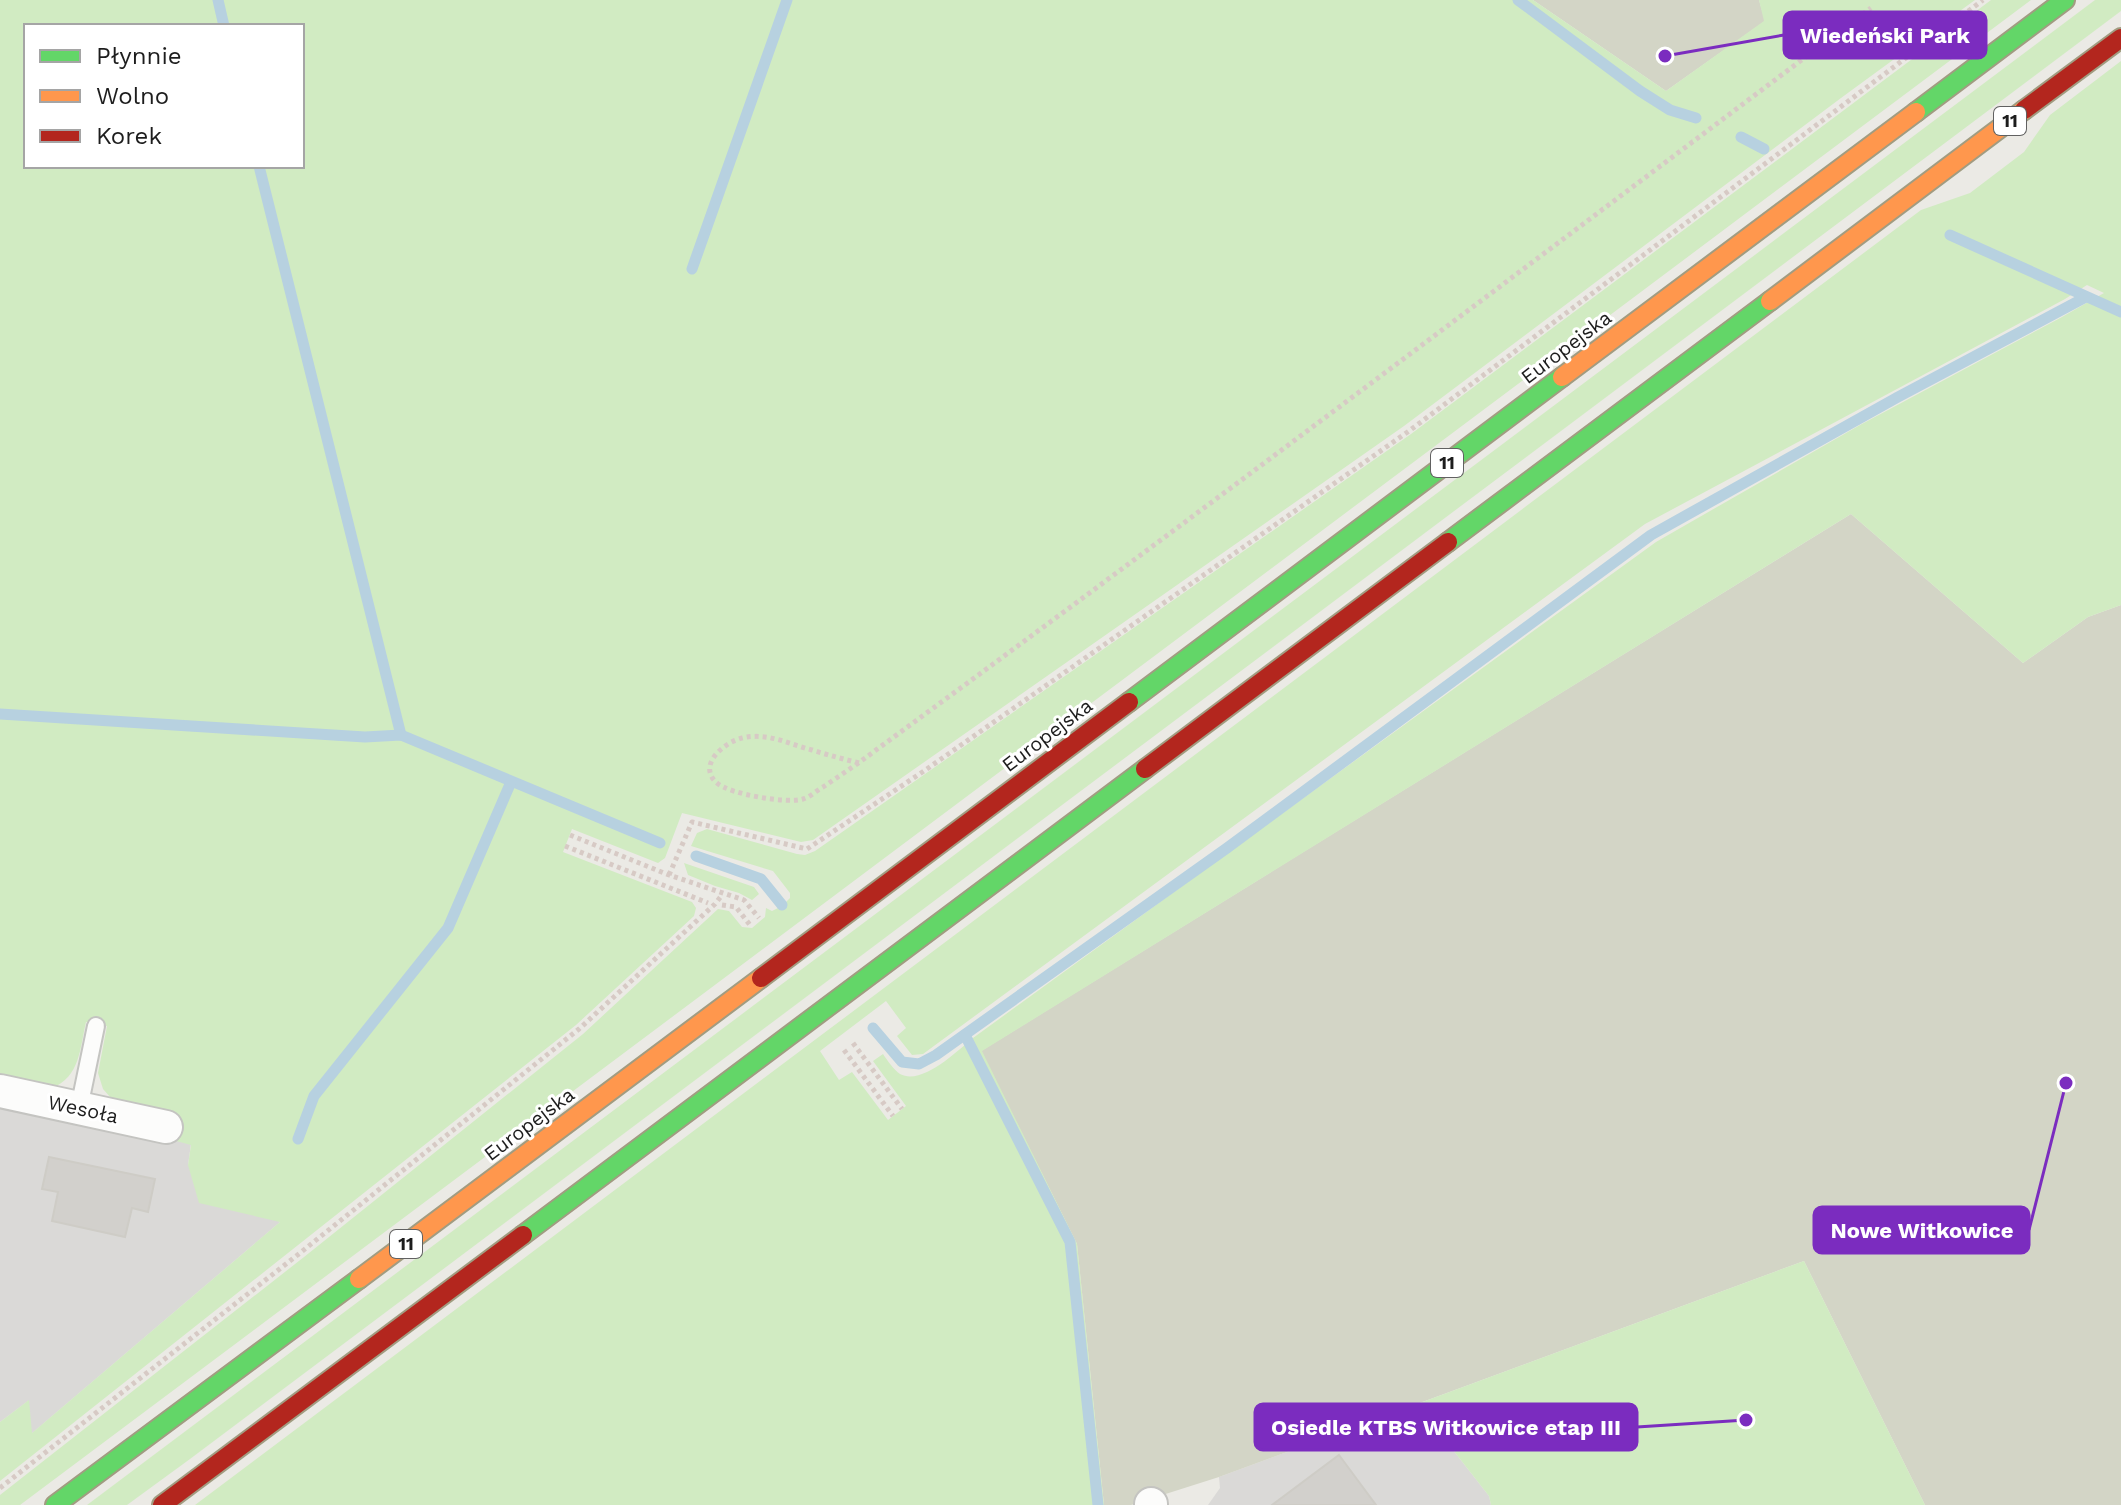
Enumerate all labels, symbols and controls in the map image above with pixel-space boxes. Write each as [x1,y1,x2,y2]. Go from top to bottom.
callout: Wiedeński Park [1784,12,1986,58]
text: Wiedeński Park [1800,23,1970,48]
legend [24,24,304,168]
text: Płynnie [96,42,182,70]
text: Wolno [96,82,169,110]
road number: 11 [1994,107,2026,135]
text: Korek [96,122,162,150]
street label: Europejska [1516,305,1616,389]
road number: 11 [1431,449,1463,477]
street label: Europejska [997,693,1097,777]
street label: Europejska [479,1082,579,1166]
street label: Wesoła [46,1090,120,1128]
callout: Nowe Witkowice [1814,1207,2029,1253]
text: Nowe Witkowice [1831,1218,2013,1243]
road number: 11 [390,1230,422,1258]
callout: Osiedle KTBS Witkowice etap III [1255,1404,1637,1450]
text: Osiedle KTBS Witkowice etap III [1271,1415,1621,1440]

